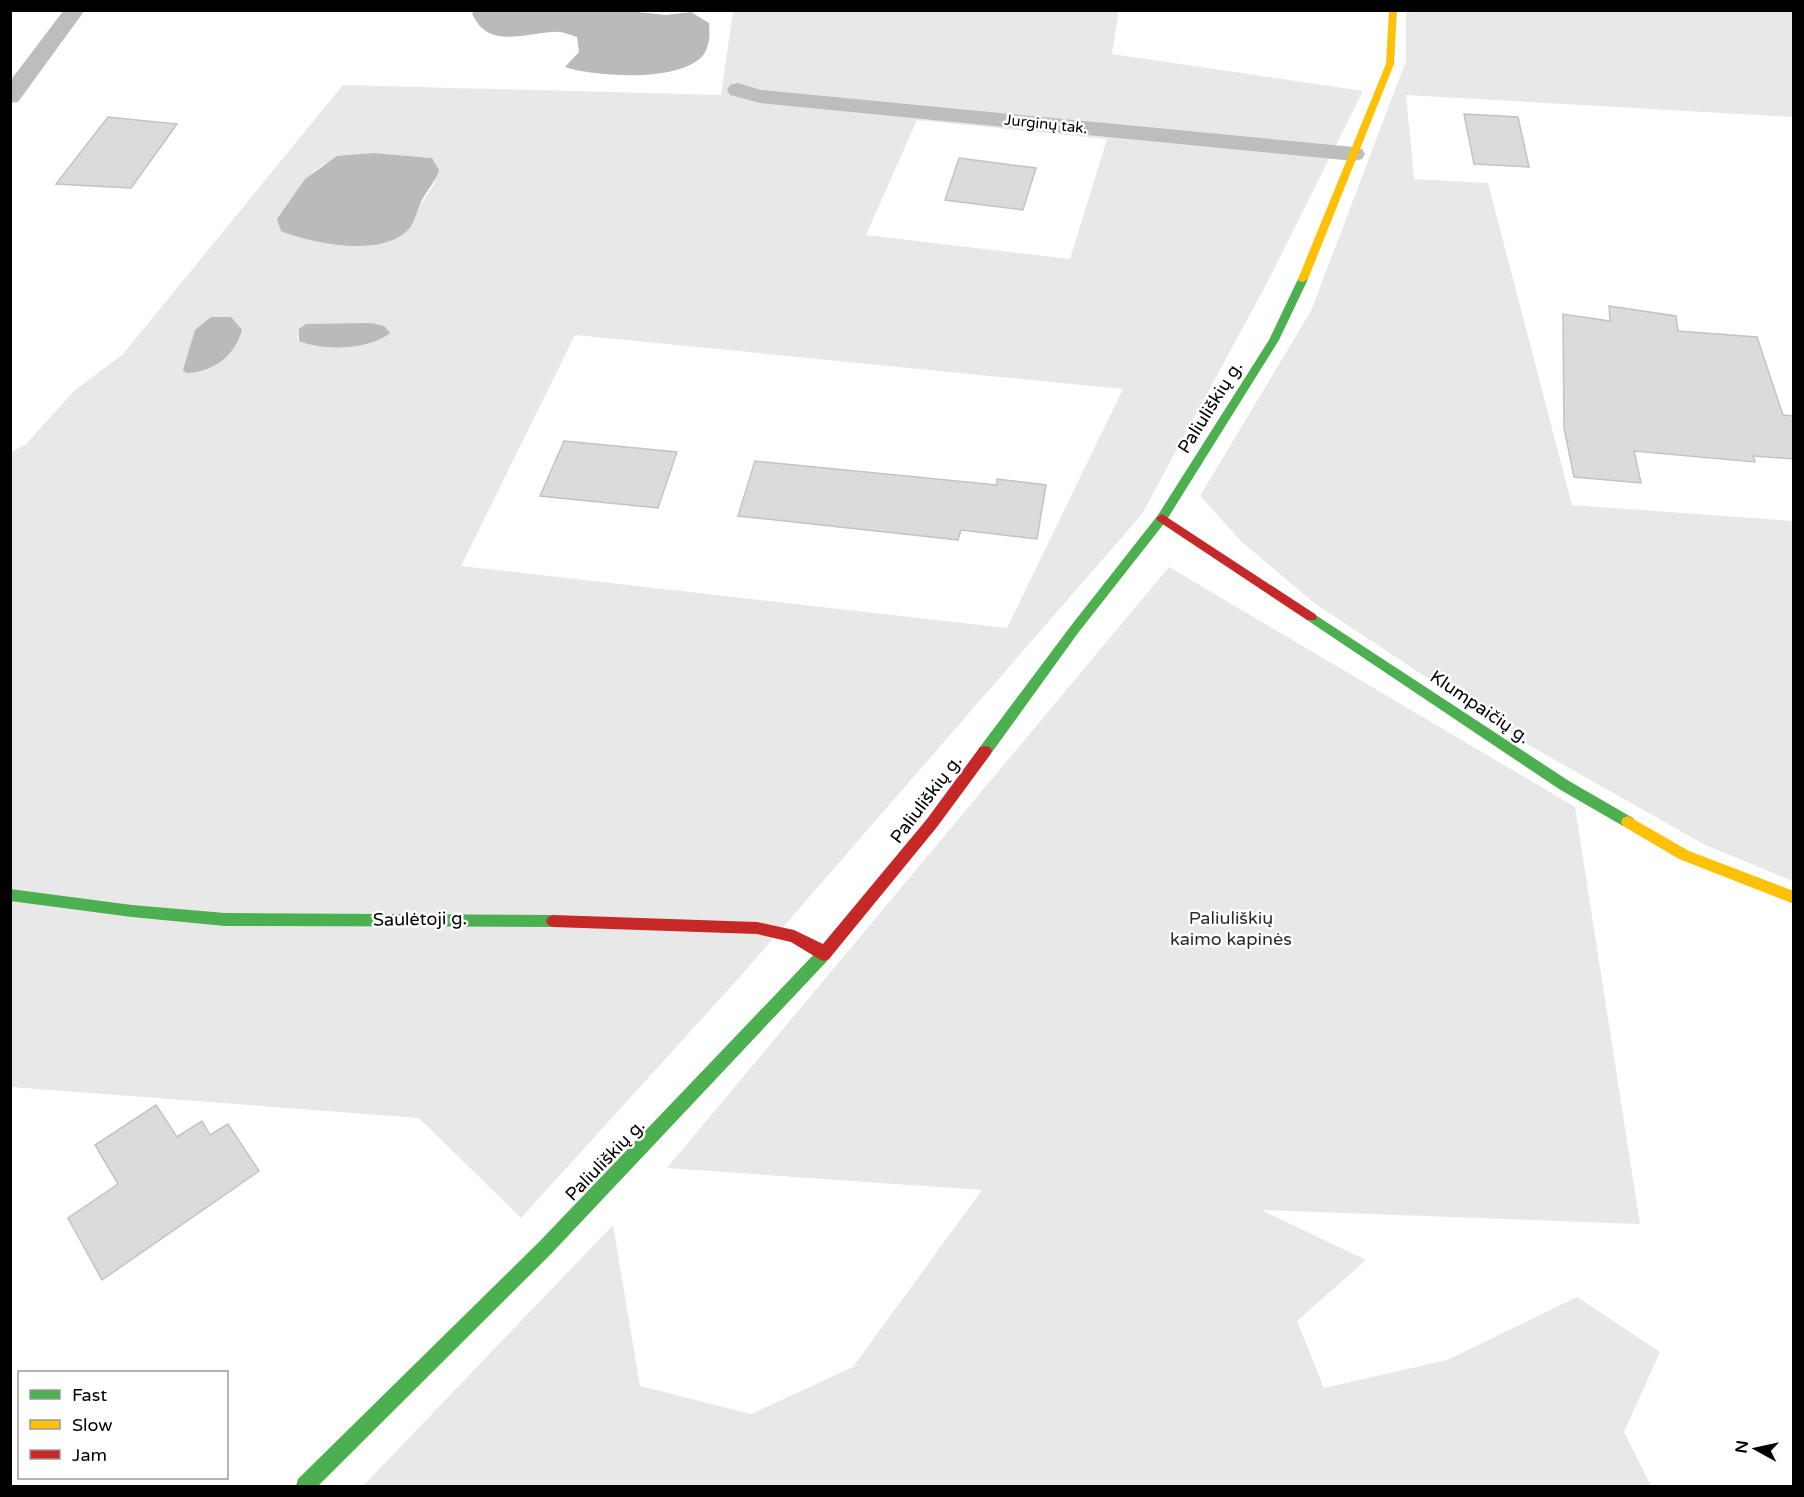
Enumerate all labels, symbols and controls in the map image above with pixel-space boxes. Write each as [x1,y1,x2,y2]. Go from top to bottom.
street label: Jurginų tak. [1004,111,1088,137]
street label: Paliuliškių g. [1173,357,1247,457]
street label: Klumpaičių g. [1426,666,1534,748]
street label: Paliuliškių g. [886,750,966,848]
street label: Saulėtoji g. [373,907,467,931]
park label: Paliuliškių kaimo kapinės [1170,907,1292,950]
street label: Paliuliškių g. [561,1115,649,1205]
legend [18,1371,228,1479]
text: Fast [72,1384,107,1406]
text: Slow [72,1414,113,1436]
north arrow [1726,1419,1786,1479]
text: N [1731,1439,1753,1455]
text: Jam [72,1444,107,1466]

